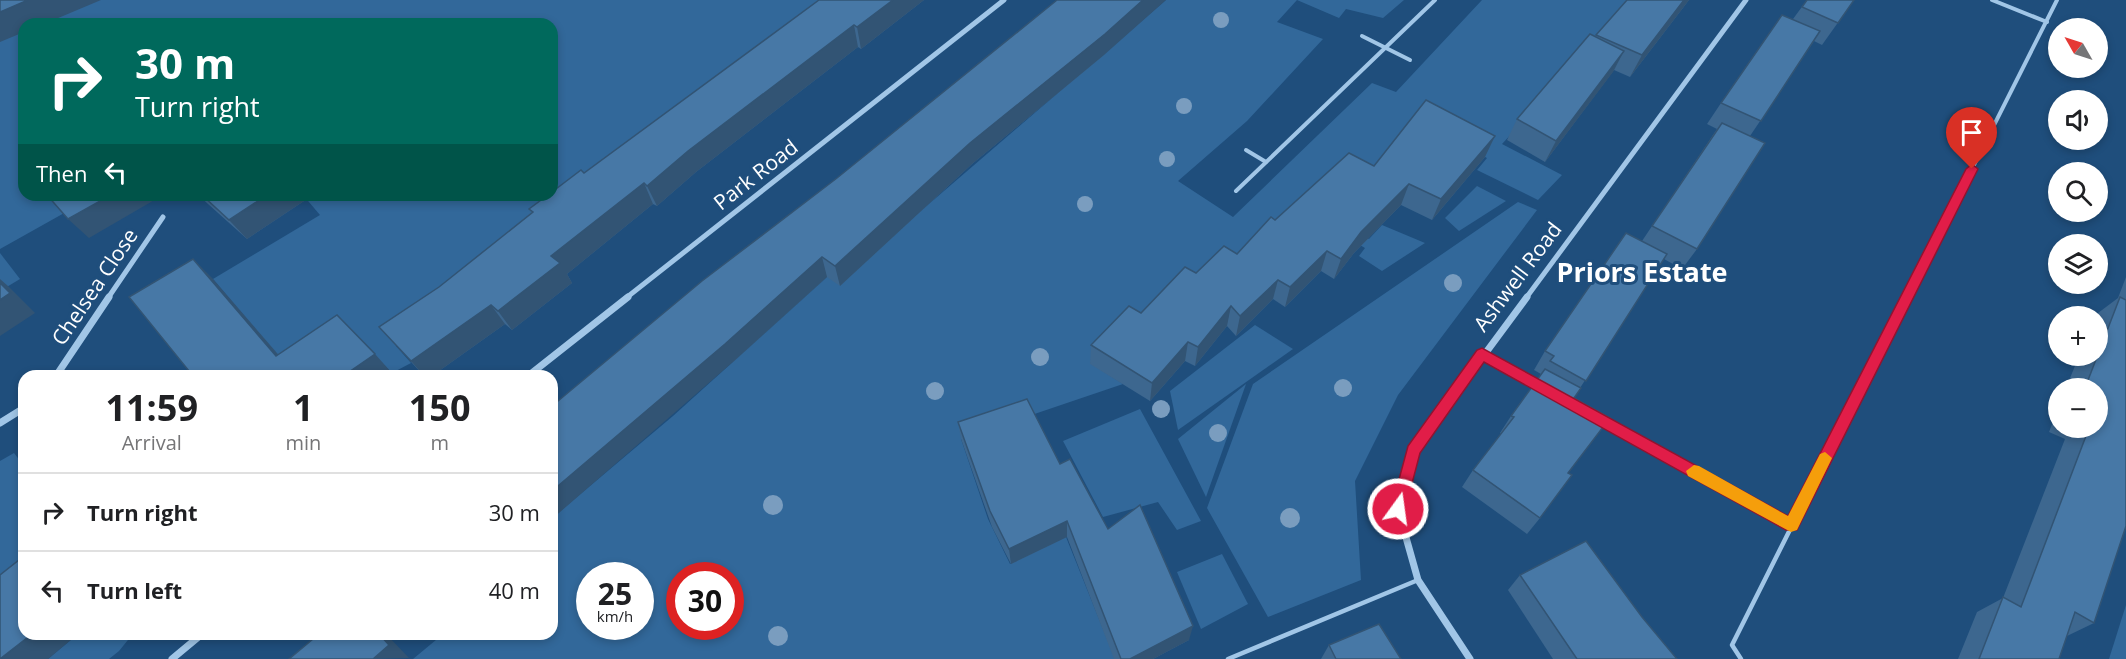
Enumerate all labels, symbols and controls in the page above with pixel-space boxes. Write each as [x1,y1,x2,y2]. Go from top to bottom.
north arrow [2048,18,2108,78]
map controls [2048,18,2108,438]
text: 30 m [135,34,235,91]
icon: right [36,42,114,120]
text: Turn right [135,88,260,125]
button: sound [2048,90,2108,150]
pin [1946,107,1997,169]
icon: arrive [1955,116,1988,149]
street label: Park Road [708,133,803,216]
icon: left [99,156,132,189]
text: Then [36,158,87,188]
button: search [2048,162,2108,222]
street label: Ashwell Road [1467,216,1568,337]
street label: Chelsea Close [45,223,144,350]
button: layers [2048,234,2108,294]
district label: Priors Estate [1556,253,1728,290]
button: + [2048,306,2108,366]
button: − [2048,378,2108,438]
text: 11:59 [105,383,198,432]
text: 1 [293,383,314,432]
text: 150 [409,383,471,432]
text: Arrival [122,429,182,456]
text: min [285,429,321,456]
text: m [430,429,449,456]
position arrow [1366,477,1430,541]
icon: right [36,496,69,529]
text: Turn right [87,497,198,527]
text: 30 m [489,497,540,527]
speed limit sign: 30 [666,562,744,640]
text: 25 [598,573,632,614]
icon: left [36,574,69,607]
text: Turn left [87,575,182,605]
text: 40 m [489,575,540,605]
text: km/h [597,606,633,626]

